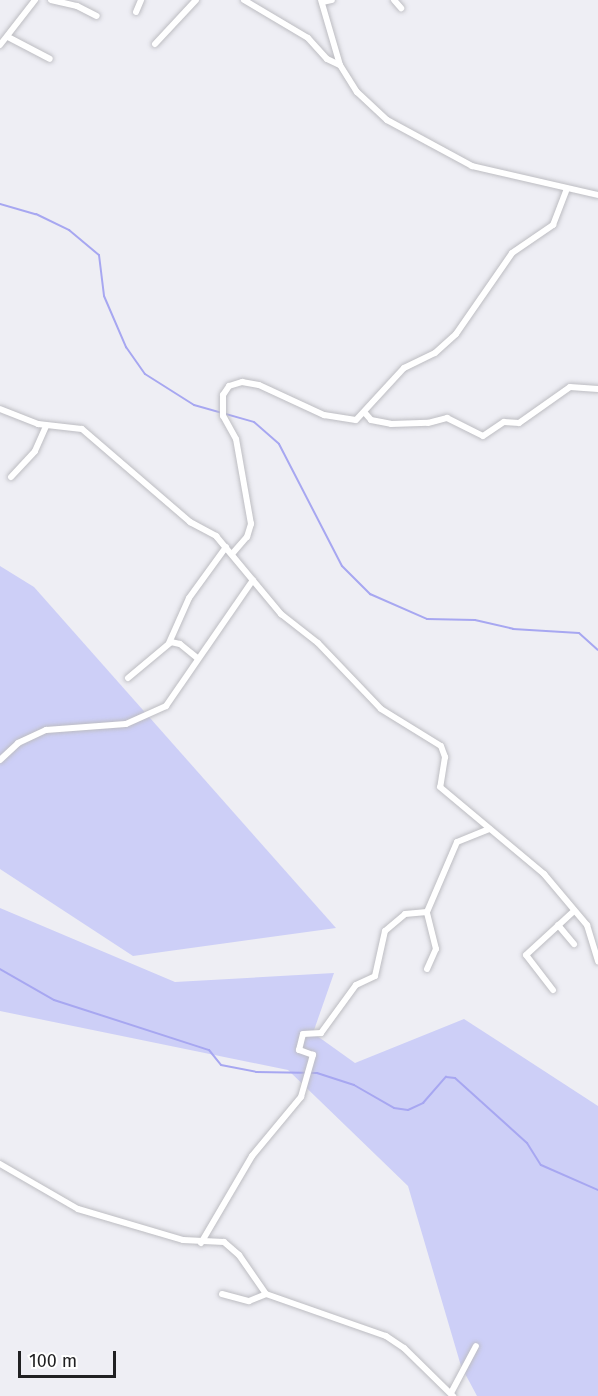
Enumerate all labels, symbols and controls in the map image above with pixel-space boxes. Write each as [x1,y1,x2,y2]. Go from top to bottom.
scale bar [21,1339,118,1377]
text: 100 m [29,1350,77,1372]

